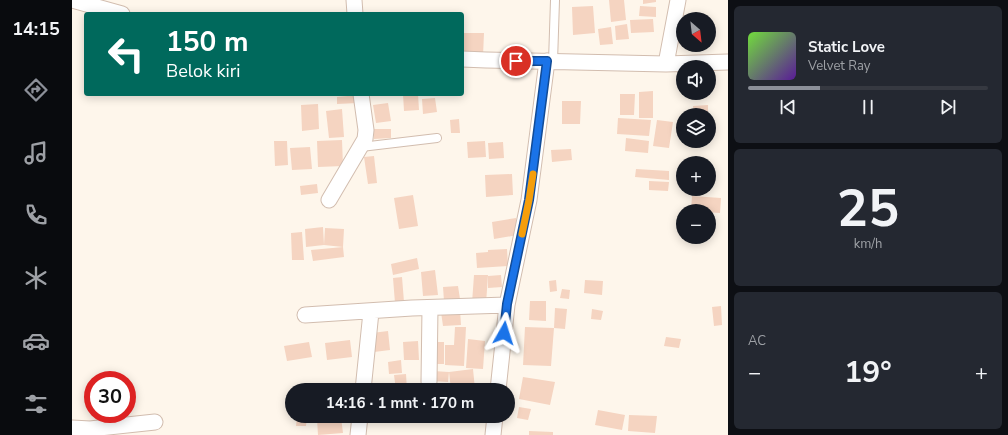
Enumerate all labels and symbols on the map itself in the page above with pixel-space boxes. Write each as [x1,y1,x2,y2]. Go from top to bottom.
north arrow [676,12,716,52]
pin [499,44,533,78]
position arrow [483,312,525,354]
speed limit sign: 30 [84,371,136,423]

